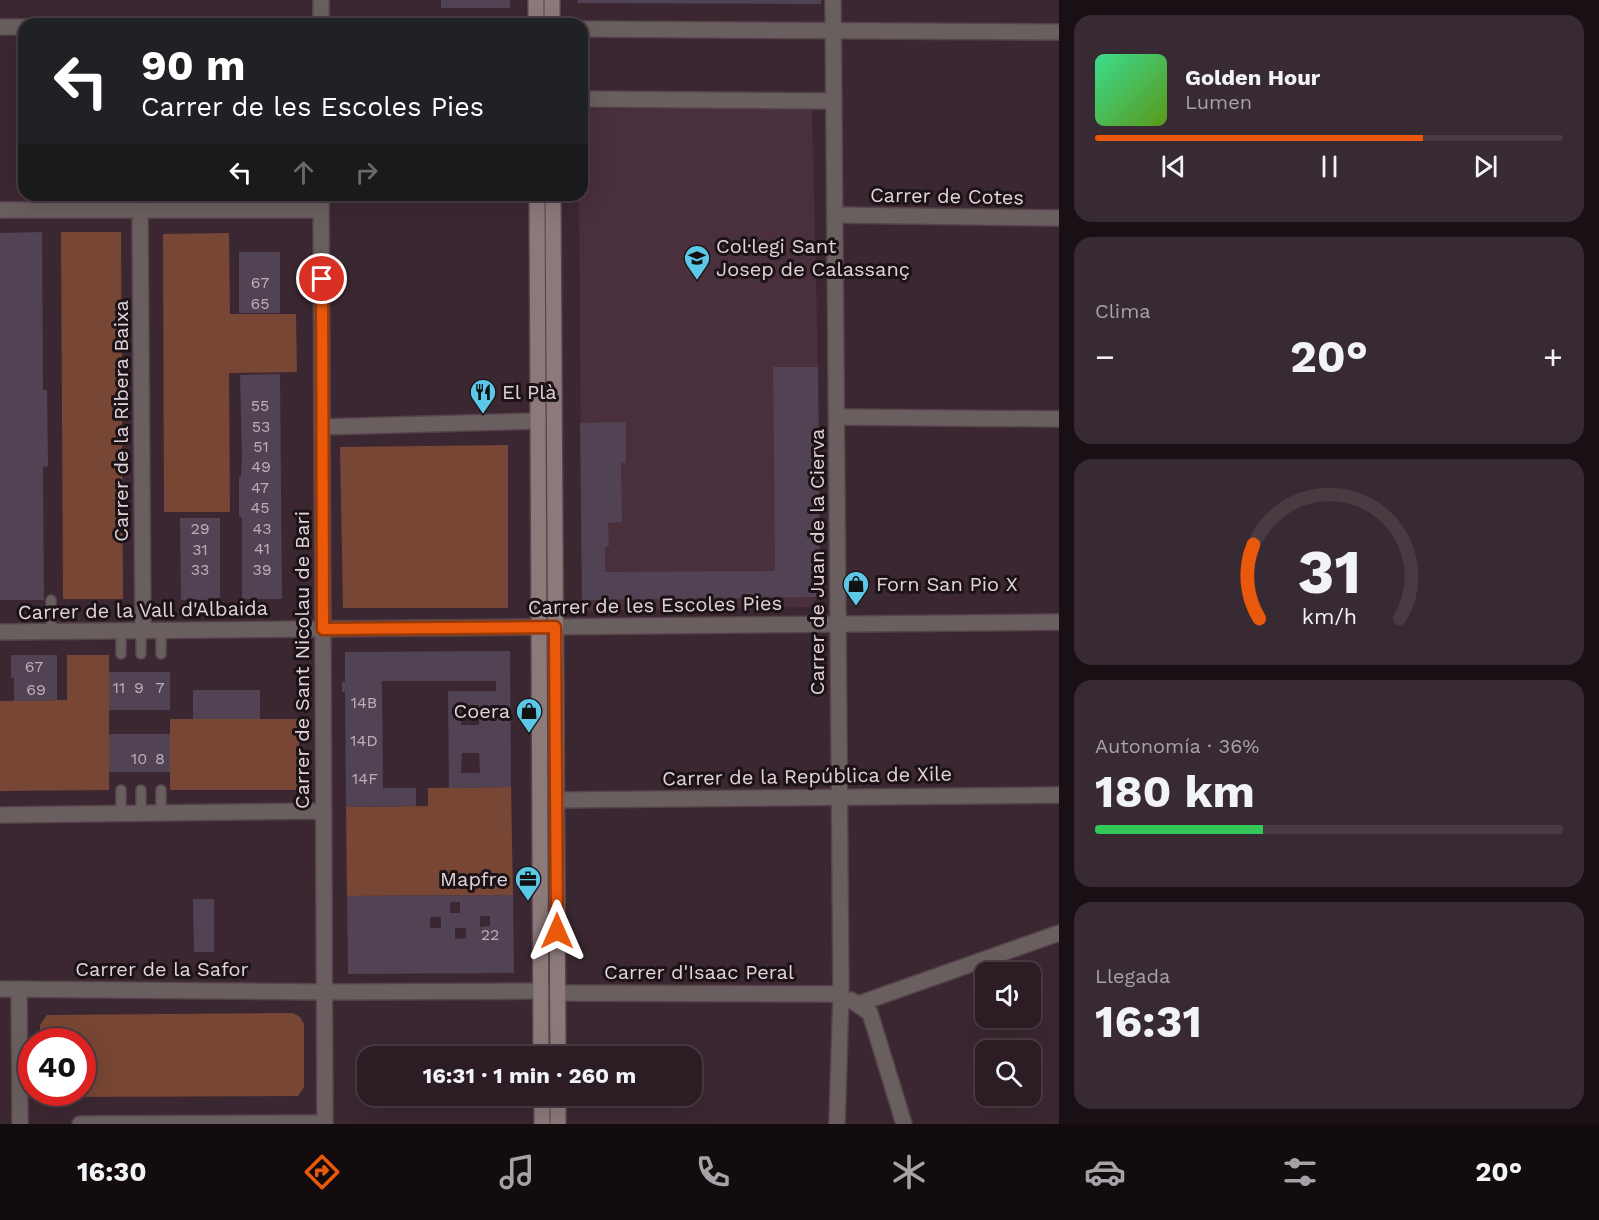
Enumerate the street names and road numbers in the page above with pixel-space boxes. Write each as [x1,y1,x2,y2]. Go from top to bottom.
street label: Carrer de Cotes [870,183,1024,209]
street label: Carrer de la Ribera Baixa [109,300,133,542]
street label: Carrer de Juan de la Cierva [805,429,829,695]
street label: Carrer de Sant Nicolau de Bari [290,511,314,809]
street label: Carrer de les Escoles Pies [528,591,782,619]
street label: Carrer de la Vall d'Albaida [18,596,268,624]
street label: Carrer de la República de Xile [662,761,952,791]
street label: Carrer de la Safor [75,957,249,981]
street label: Carrer d'Isaac Peral [604,960,794,984]

